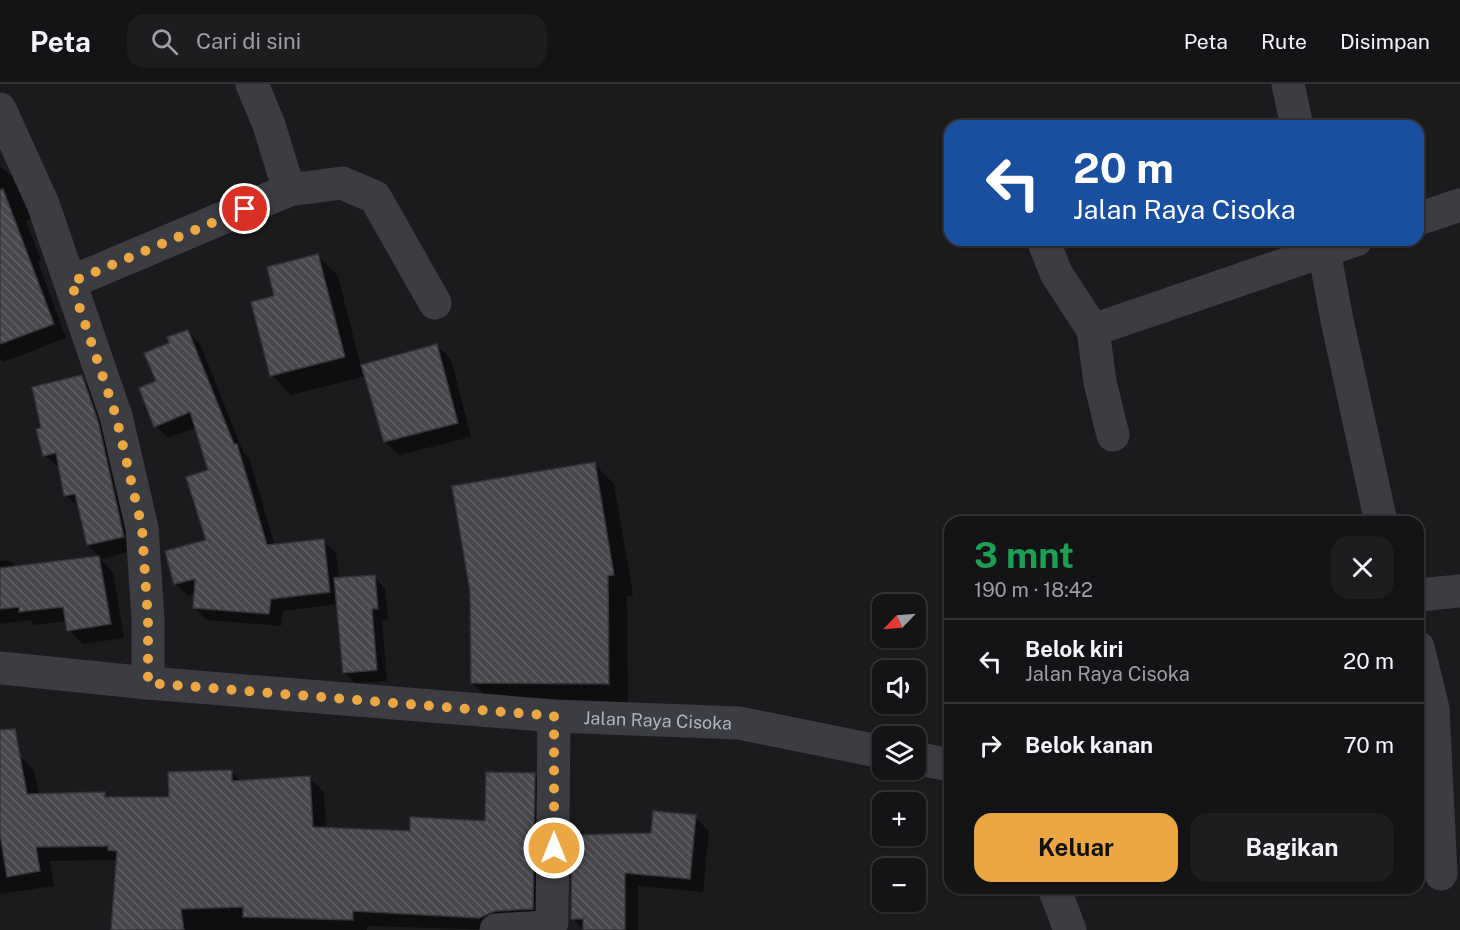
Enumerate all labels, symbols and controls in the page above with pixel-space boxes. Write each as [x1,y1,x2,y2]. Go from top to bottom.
search box [127,14,547,68]
text: Peta [30,25,91,58]
icon: search [148,25,181,58]
text: Cari di sini [196,28,301,54]
text: Peta [1184,29,1228,54]
text: Rute [1261,29,1307,54]
text: Disimpan [1340,29,1430,54]
text: 20 m [1073,143,1174,192]
icon: left [974,144,1052,222]
pin [219,183,270,234]
icon: arrive [228,192,261,225]
text: Jalan Raya Cisoka [1073,193,1296,225]
text: 3 mnt [974,534,1074,576]
button: close [1331,536,1394,599]
text: 190 m · 18:42 [974,578,1093,602]
north arrow [872,594,926,648]
map controls [872,594,926,912]
text: Belok kiri [1025,636,1123,662]
icon: left [974,645,1007,678]
text: 20 m [1343,648,1394,674]
button: sound [872,660,926,714]
text: Jalan Raya Cisoka [1025,662,1190,686]
street label: Jalan Raya Cisoka [583,707,732,733]
button: layers [872,726,926,780]
icon: right [974,729,1007,762]
text: Belok kanan [1025,732,1153,758]
text: 70 m [1343,732,1394,758]
button: + [872,792,926,846]
button: Keluar [974,813,1178,882]
button: Bagikan [1190,813,1394,882]
position arrow [522,816,586,880]
button: − [872,858,926,912]

